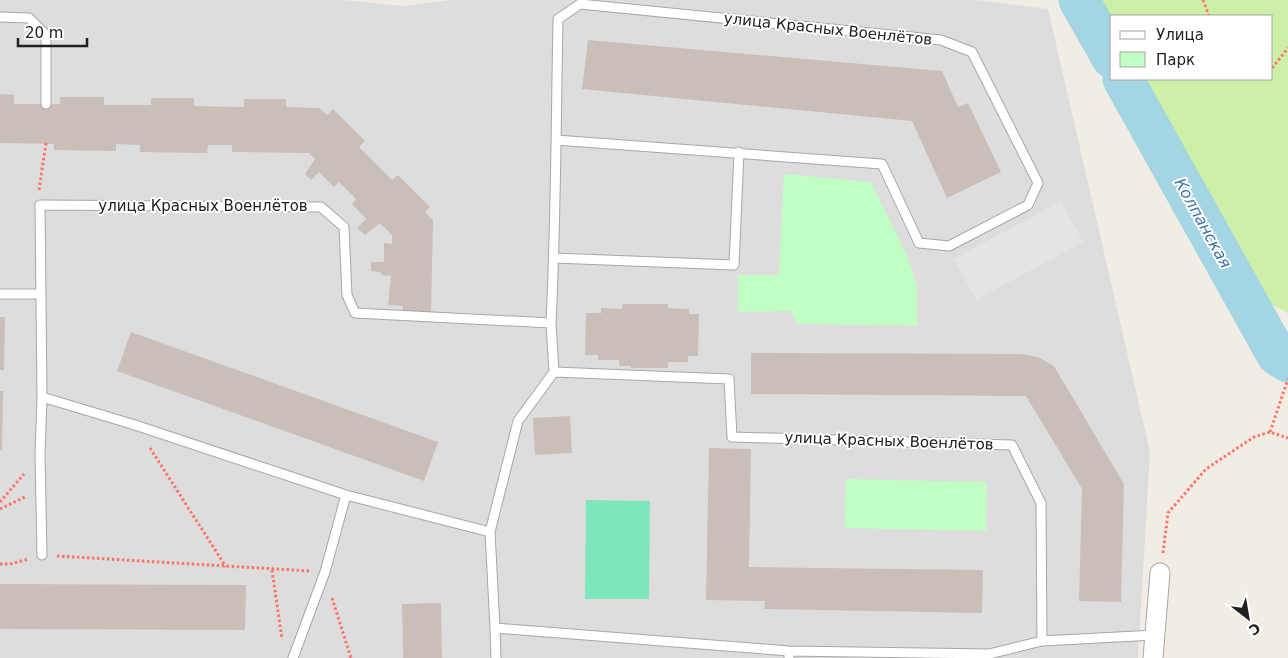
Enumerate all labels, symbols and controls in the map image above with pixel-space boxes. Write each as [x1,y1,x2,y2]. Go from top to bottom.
street label: улица Красных Военлётов [723,9,933,49]
scale bar [18,15,86,47]
legend [1110,15,1273,80]
text: 20 m [25,24,63,42]
text: Улица [1156,26,1204,44]
text: Парк [1156,51,1195,69]
water label: Колпанская [1170,175,1236,272]
street label: улица Красных Военлётов [98,197,308,215]
street label: улица Красных Военлётов [784,428,994,454]
north arrow [1223,593,1273,643]
text: С [1246,620,1263,639]

